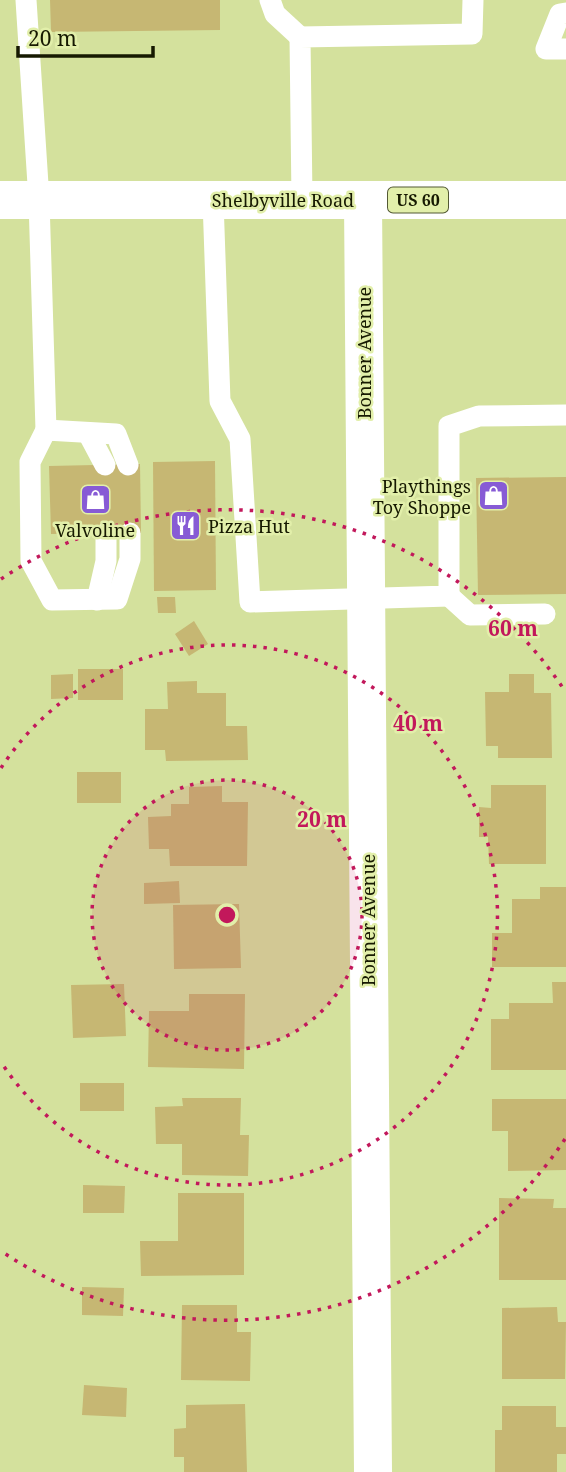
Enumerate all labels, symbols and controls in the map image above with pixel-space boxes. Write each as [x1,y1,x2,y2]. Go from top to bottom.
scale bar [18,14,152,58]
text: 20 m [28,24,77,52]
street label: Shelbyville Road [212,188,354,212]
road number: US 60 [388,188,448,212]
street label: Bonner Avenue [352,287,376,419]
place label: Playthings Toy Shoppe [373,474,471,519]
shop icon: Playthings Toy Shoppe [477,479,511,513]
shop icon: Valvoline [78,482,112,516]
restaurant icon: Pizza Hut [168,509,202,543]
place label: Pizza Hut [208,514,290,538]
place label: Valvoline [55,518,135,542]
text: 60 m [488,614,538,642]
text: 40 m [393,709,443,737]
text: 20 m [297,805,347,833]
street label: Bonner Avenue [356,854,380,986]
centre of rings [215,903,239,927]

